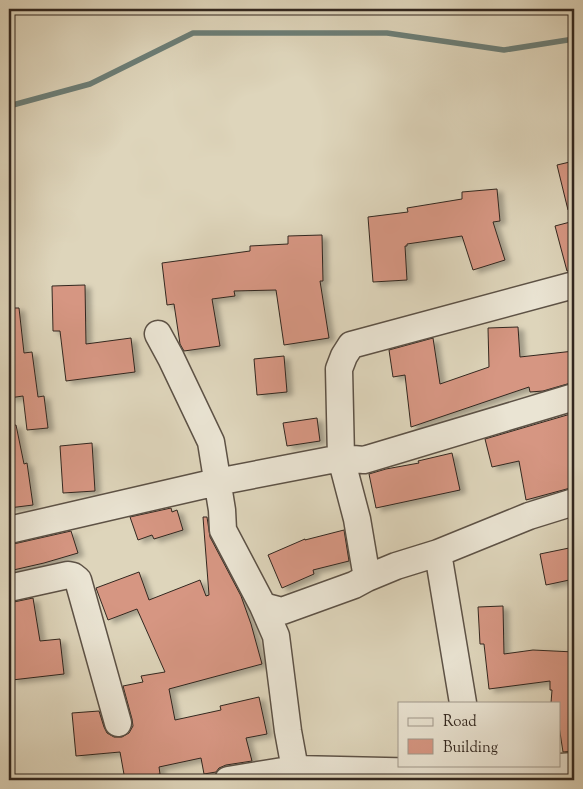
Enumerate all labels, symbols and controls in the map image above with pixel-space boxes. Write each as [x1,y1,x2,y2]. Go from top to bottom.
legend [398,702,560,766]
text: Road [443,712,477,733]
text: Building [443,738,498,759]

